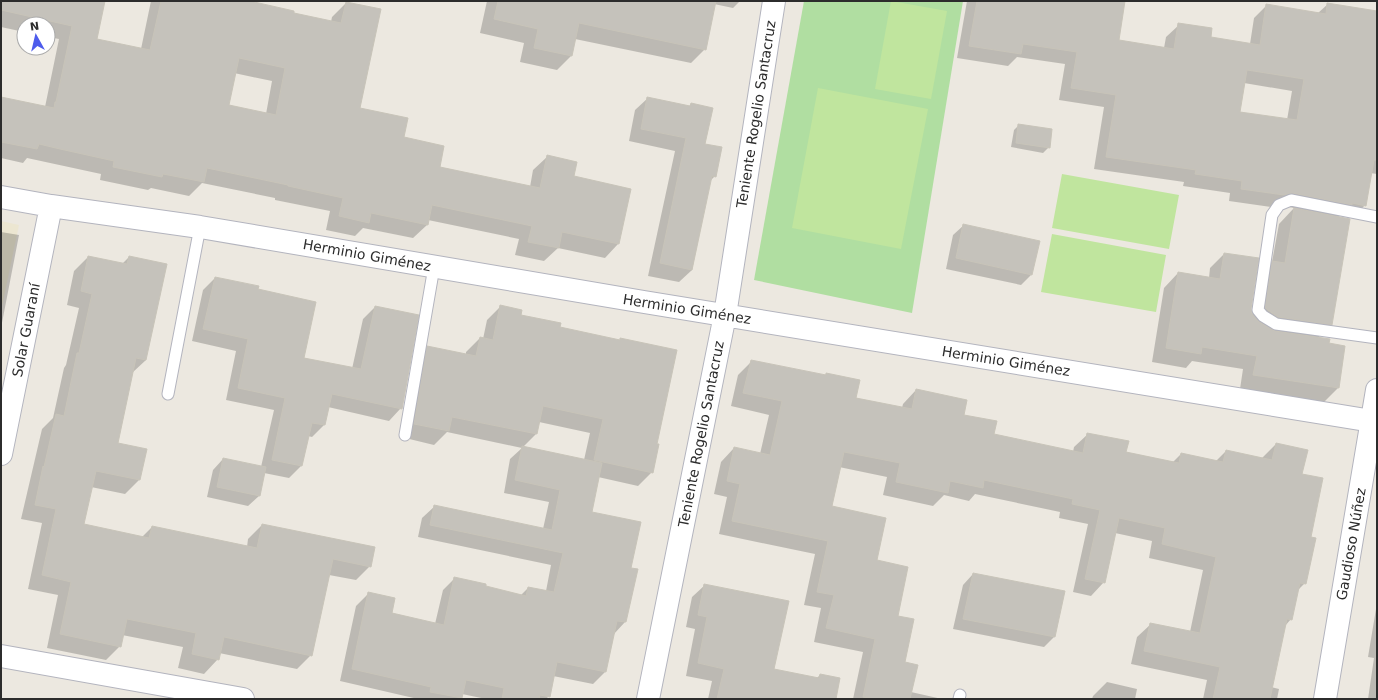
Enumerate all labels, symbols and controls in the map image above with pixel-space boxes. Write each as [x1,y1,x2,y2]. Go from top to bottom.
north arrow [16,16,56,56]
street label: Teniente Rogelio Santacruz [733,19,779,210]
text: N [29,20,40,34]
street label: Herminio Giménez [302,236,432,274]
street label: Solar Guaraní [9,281,43,378]
street label: Herminio Giménez [622,291,752,327]
street label: Teniente Rogelio Santacruz [675,339,727,530]
street label: Herminio Giménez [941,343,1071,379]
street label: Gaudioso Núñez [1333,486,1369,602]

